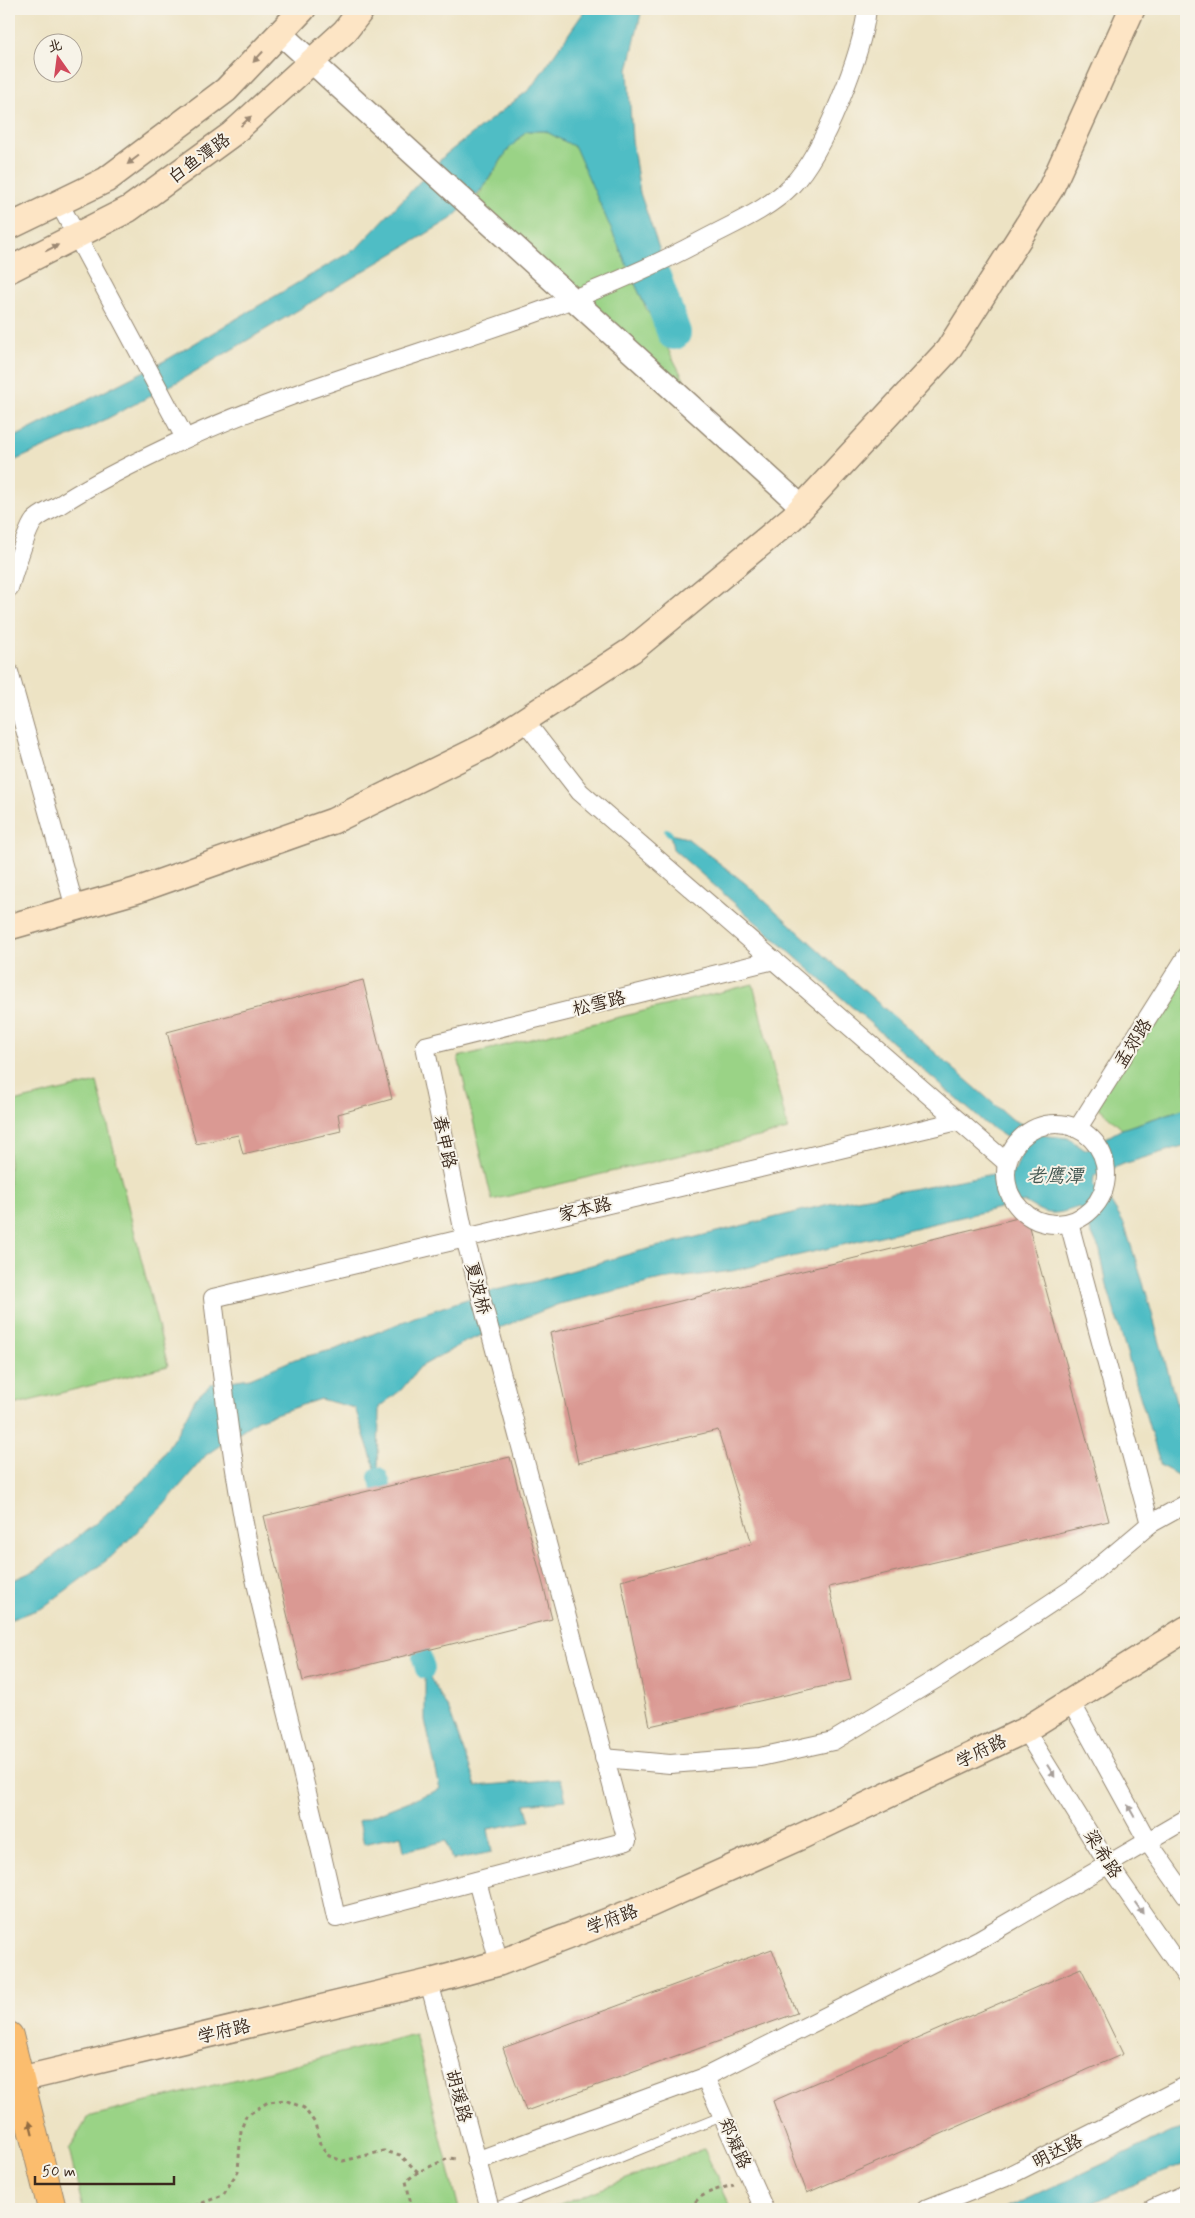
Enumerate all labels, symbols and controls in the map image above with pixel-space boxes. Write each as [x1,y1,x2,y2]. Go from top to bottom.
north arrow [32,32,82,82]
text: 北 [46,36,64,57]
one-way arrow [252,51,264,63]
one-way arrow [240,115,252,127]
street label: 白鱼潭路 [163,128,236,190]
one-way arrow [126,155,140,165]
one-way arrow [45,244,60,252]
street label: 松雪路 [570,986,628,1022]
street label: 孟郊路 [1109,1014,1158,1073]
street label: 春申路 [427,1113,461,1171]
water label: 老鹰潭 [1026,1164,1085,1189]
street label: 家本路 [556,1192,614,1228]
street label: 夏波桥 [458,1259,496,1317]
street label: 学府路 [952,1729,1011,1775]
one-way arrow [1046,1764,1055,1778]
one-way arrow [1127,1804,1136,1818]
street label: 梁希路 [1077,1825,1127,1884]
street label: 学府路 [583,1899,642,1941]
one-way arrow [1134,1901,1144,1914]
street label: 学府路 [195,2014,253,2050]
street label: 胡瑗路 [439,2067,477,2125]
street label: 郑凝路 [712,2114,756,2173]
one-way arrow [27,2120,35,2135]
street label: 明达路 [1028,2129,1087,2175]
scale bar [35,2153,174,2185]
text: 50 m [42,2162,76,2182]

